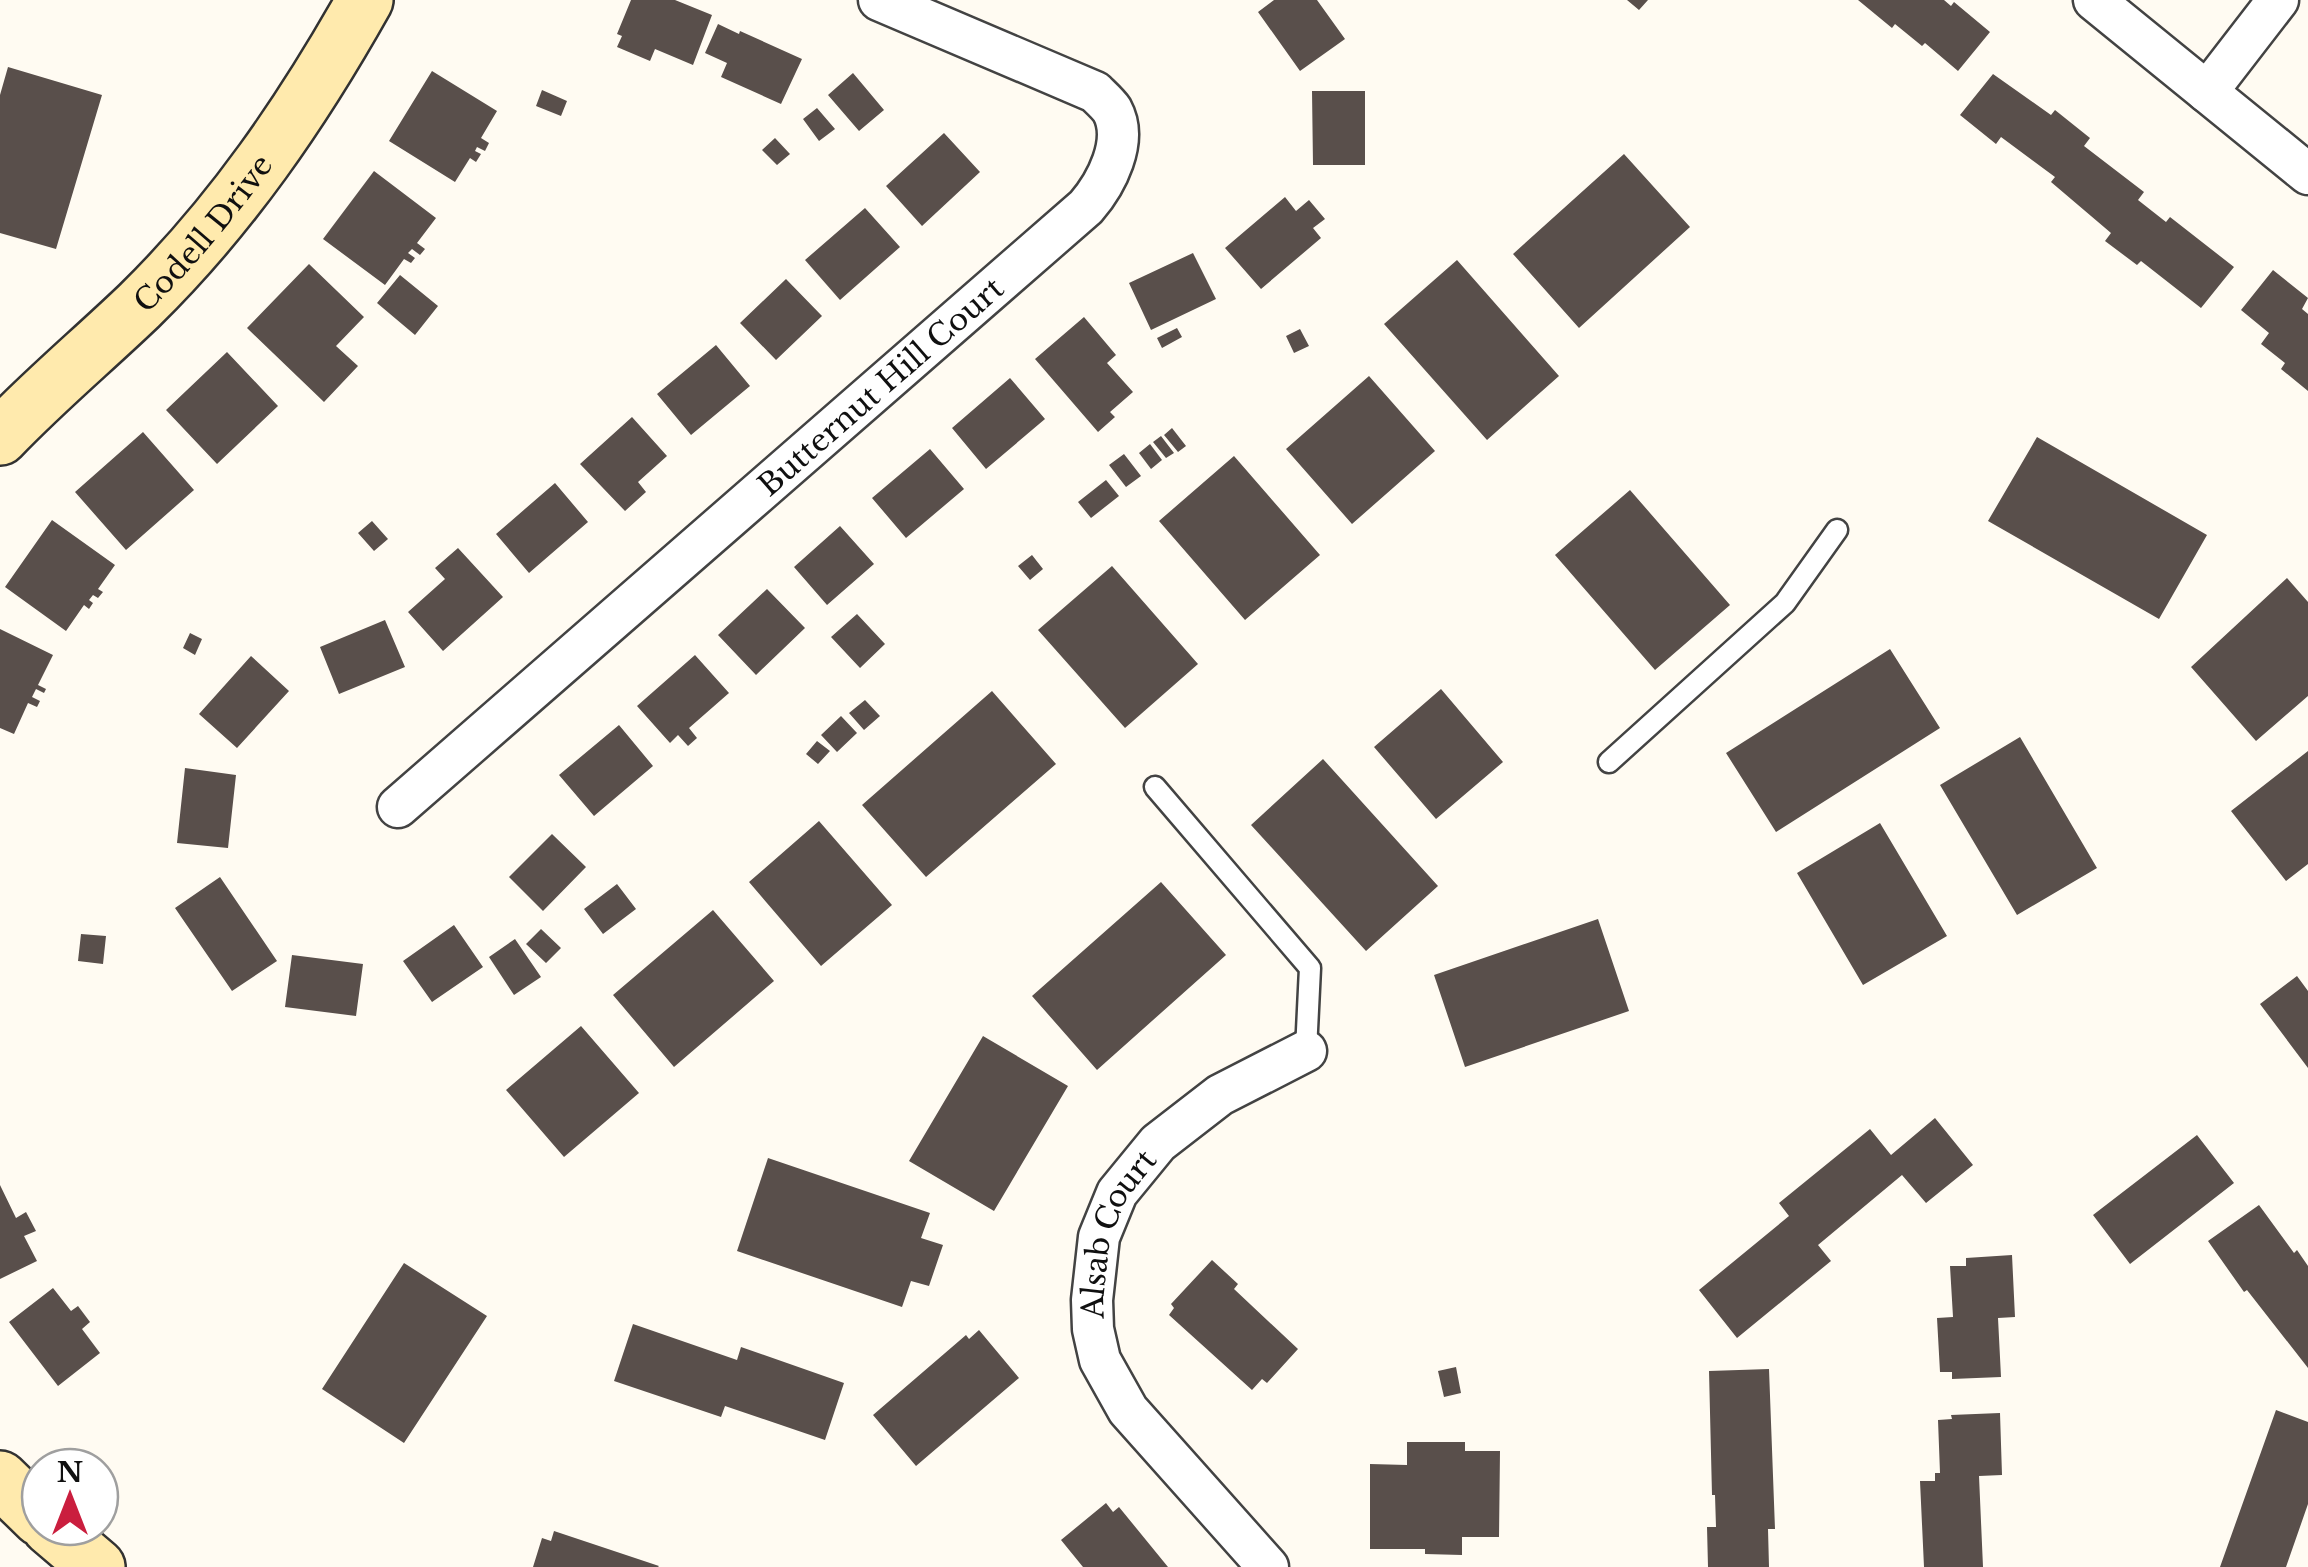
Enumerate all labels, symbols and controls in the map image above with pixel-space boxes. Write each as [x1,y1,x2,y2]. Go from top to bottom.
street label: Codell Drive [126,147,280,319]
street label: Butternut Hill Court [750,269,1011,503]
street label: Alsab Court [1073,1141,1164,1321]
north arrow [20,1447,120,1547]
text: N [57,1455,83,1490]

